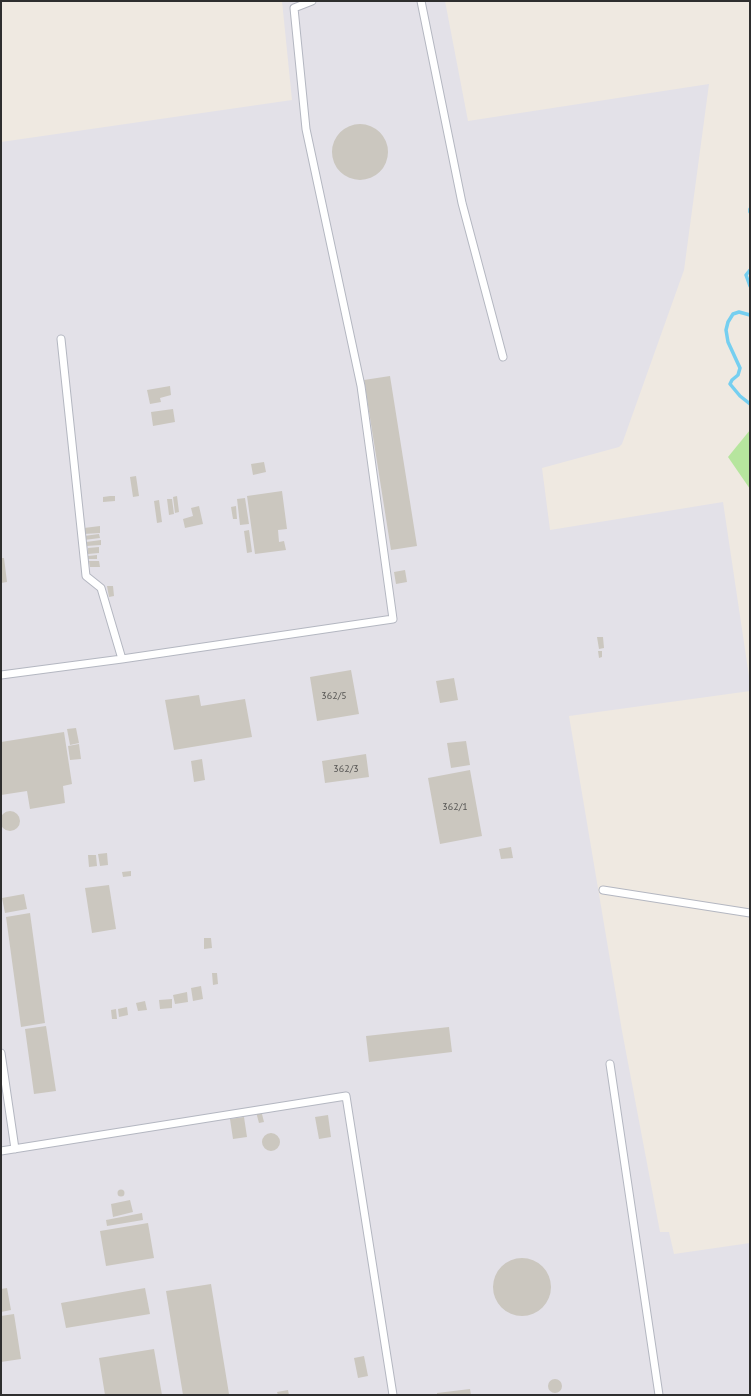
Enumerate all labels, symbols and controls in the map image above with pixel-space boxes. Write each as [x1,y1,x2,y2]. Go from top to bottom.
house number: 362/5 [321,690,347,702]
house number: 362/3 [333,763,359,775]
house number: 362/1 [442,801,468,813]

